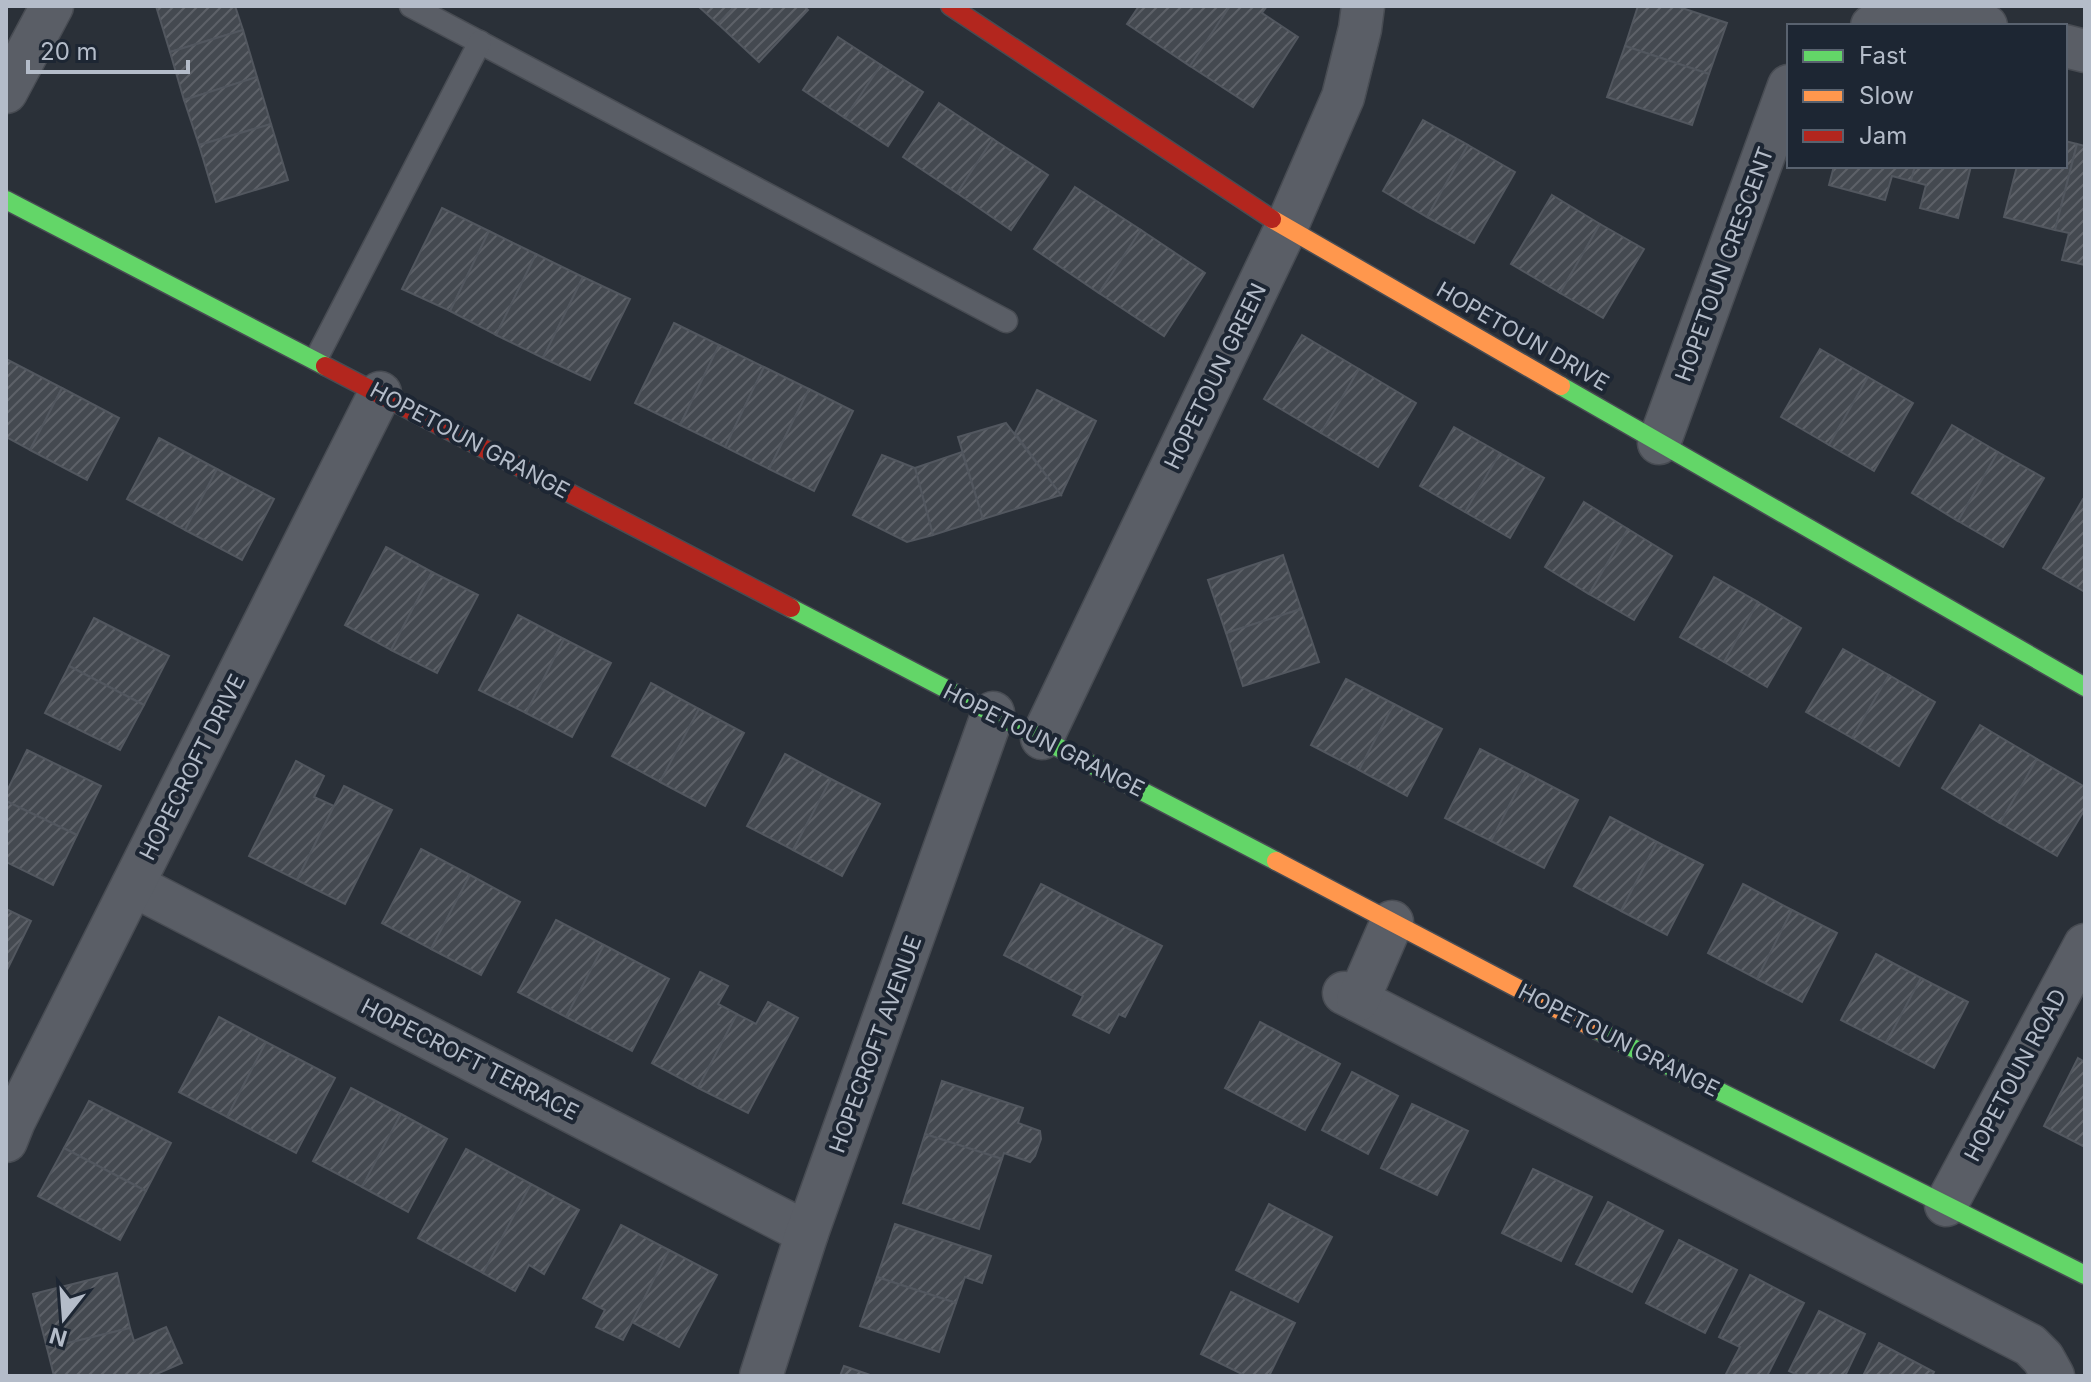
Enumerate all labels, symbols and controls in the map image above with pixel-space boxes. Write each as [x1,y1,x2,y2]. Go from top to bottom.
scale bar [28,24,188,74]
legend [1787,24,2067,168]
text: 20 m [40,37,98,66]
text: Fast [1859,41,1907,70]
text: Slow [1859,81,1914,110]
text: Jam [1859,121,1907,150]
street label: HOPETOUN CRESCENT [1669,143,1779,385]
street label: HOPETOUN DRIVE [1432,276,1614,396]
street label: HOPETOUN GREEN [1159,279,1271,473]
street label: HOPETOUN GRANGE [366,376,574,504]
street label: HOPECROFT DRIVE [134,670,250,864]
street label: HOPETOUN GRANGE [939,678,1149,802]
street label: HOPECROFT AVENUE [824,932,926,1156]
street label: HOPETOUN GRANGE [1514,978,1724,1102]
street label: HOPETOUN ROAD [1959,984,2071,1166]
street label: HOPECROFT TERRACE [357,993,583,1125]
north arrow [24,1278,104,1358]
text: N [46,1322,70,1352]

